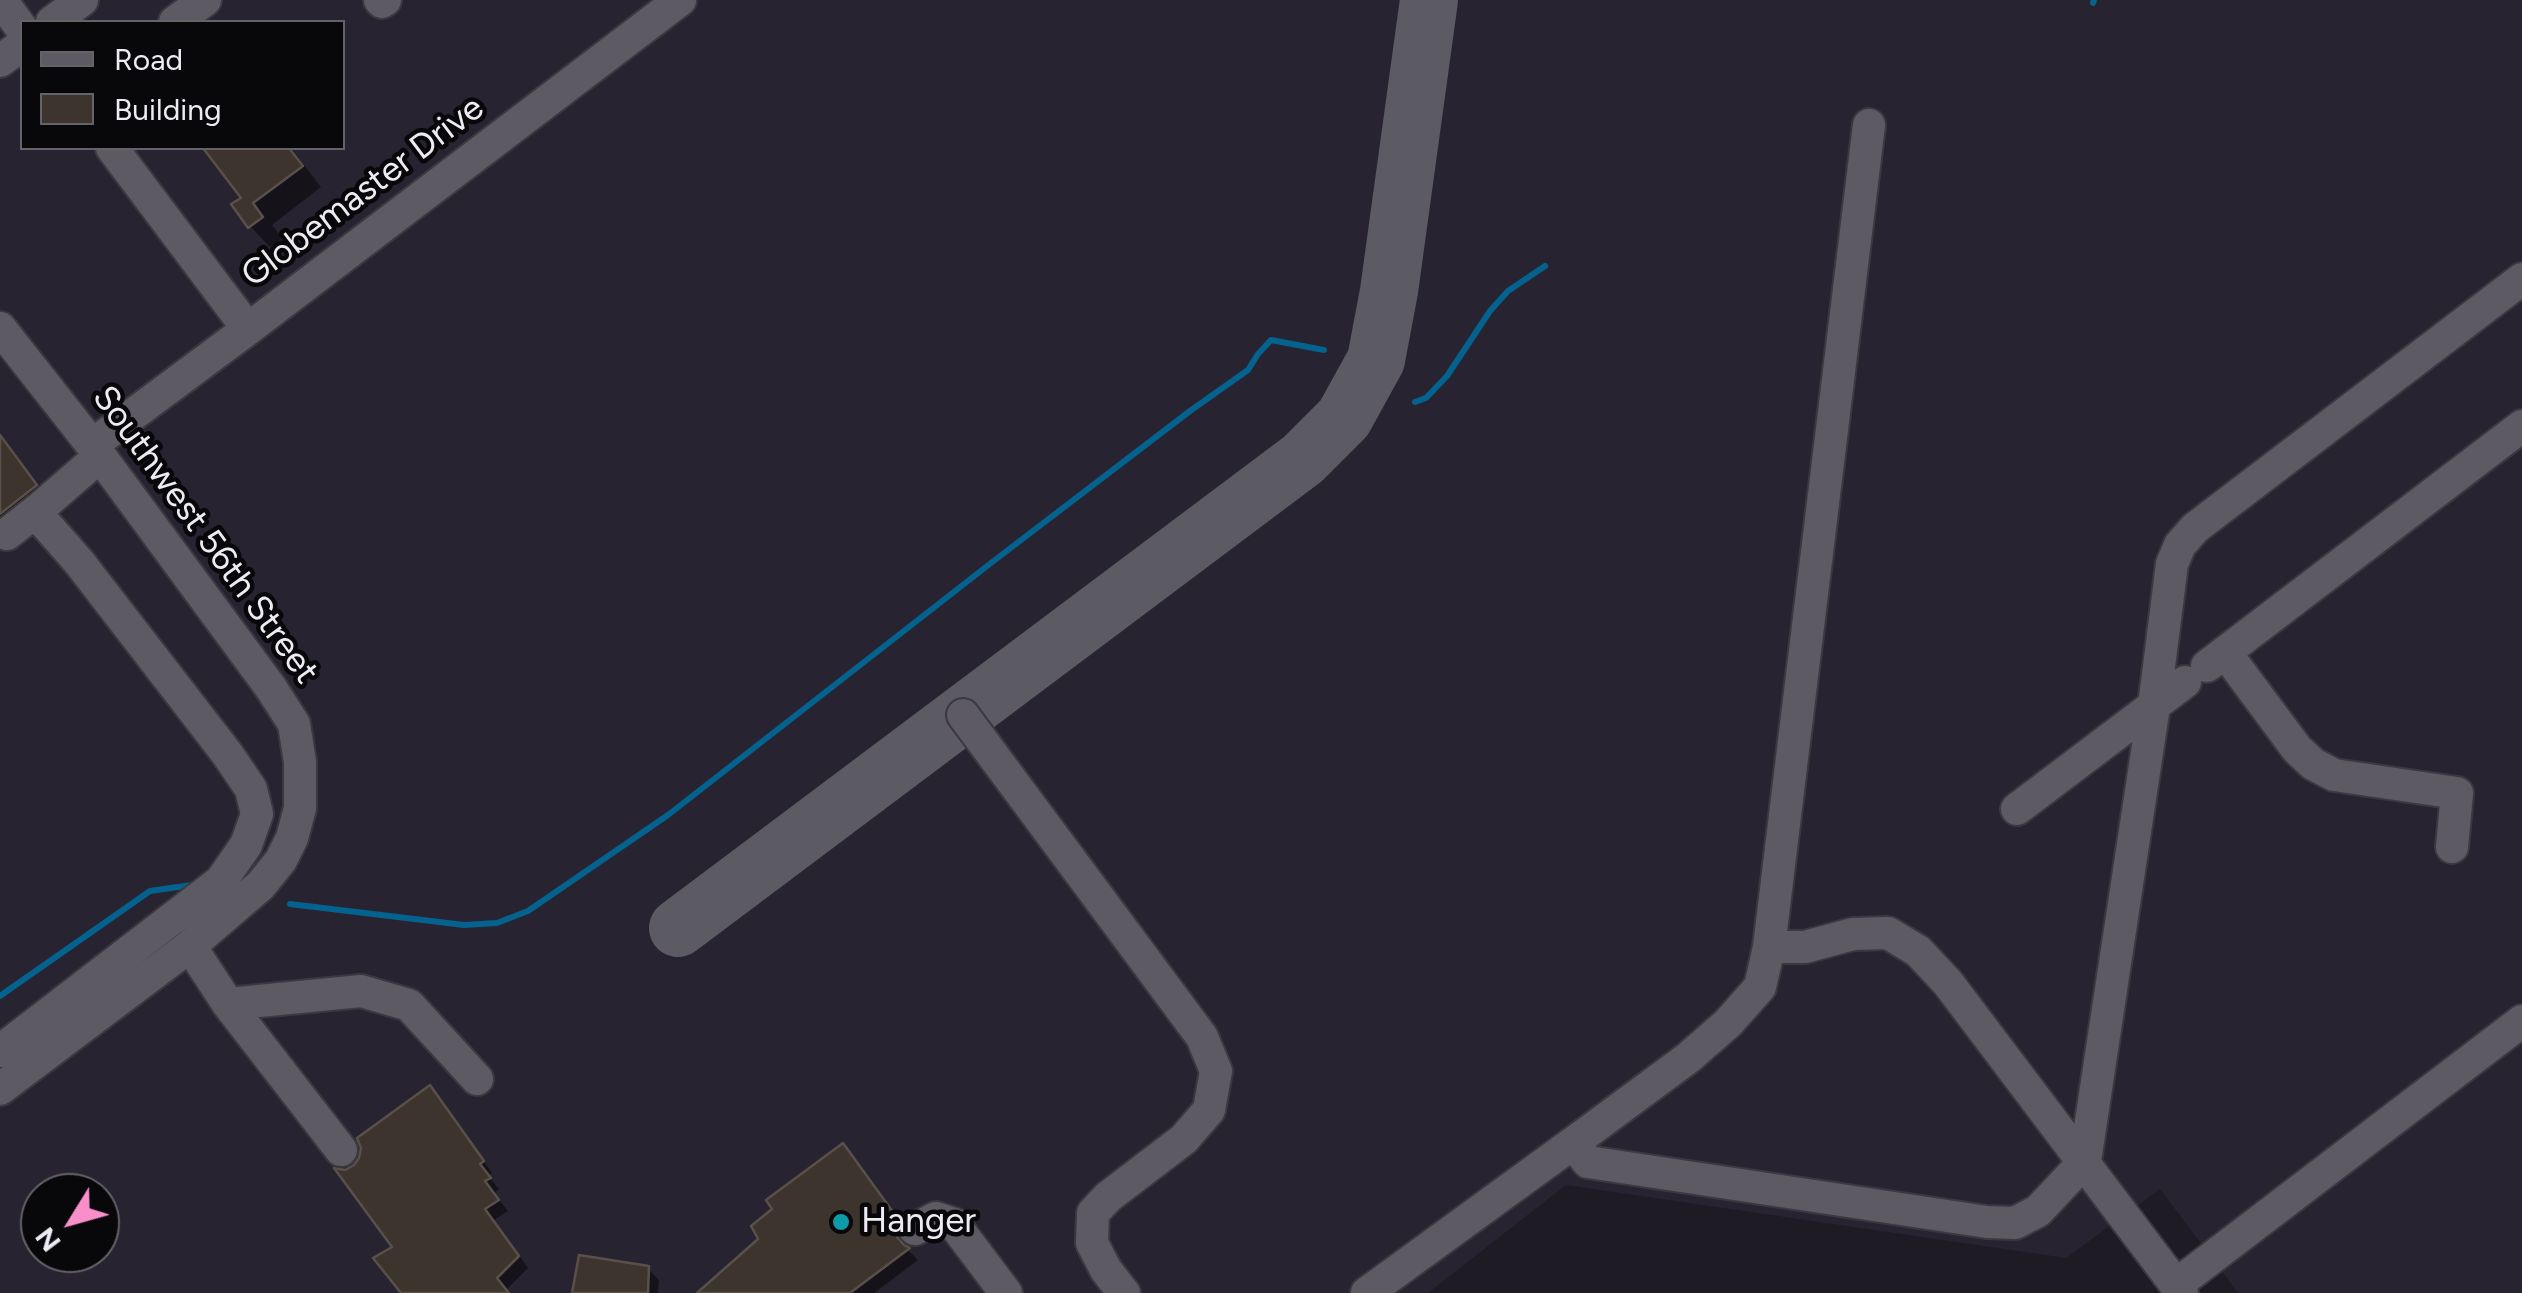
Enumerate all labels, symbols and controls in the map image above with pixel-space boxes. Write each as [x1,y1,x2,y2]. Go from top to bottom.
legend [20,20,345,150]
text: Road [114,41,183,78]
street label: Globemaster Drive [234,87,492,297]
text: Building [114,91,222,128]
street label: Southwest 56th Street [83,378,327,692]
north arrow [20,1173,120,1273]
place label: Hanger [861,1201,976,1243]
marker: Hanger [830,1211,852,1233]
text: N [28,1221,68,1259]

